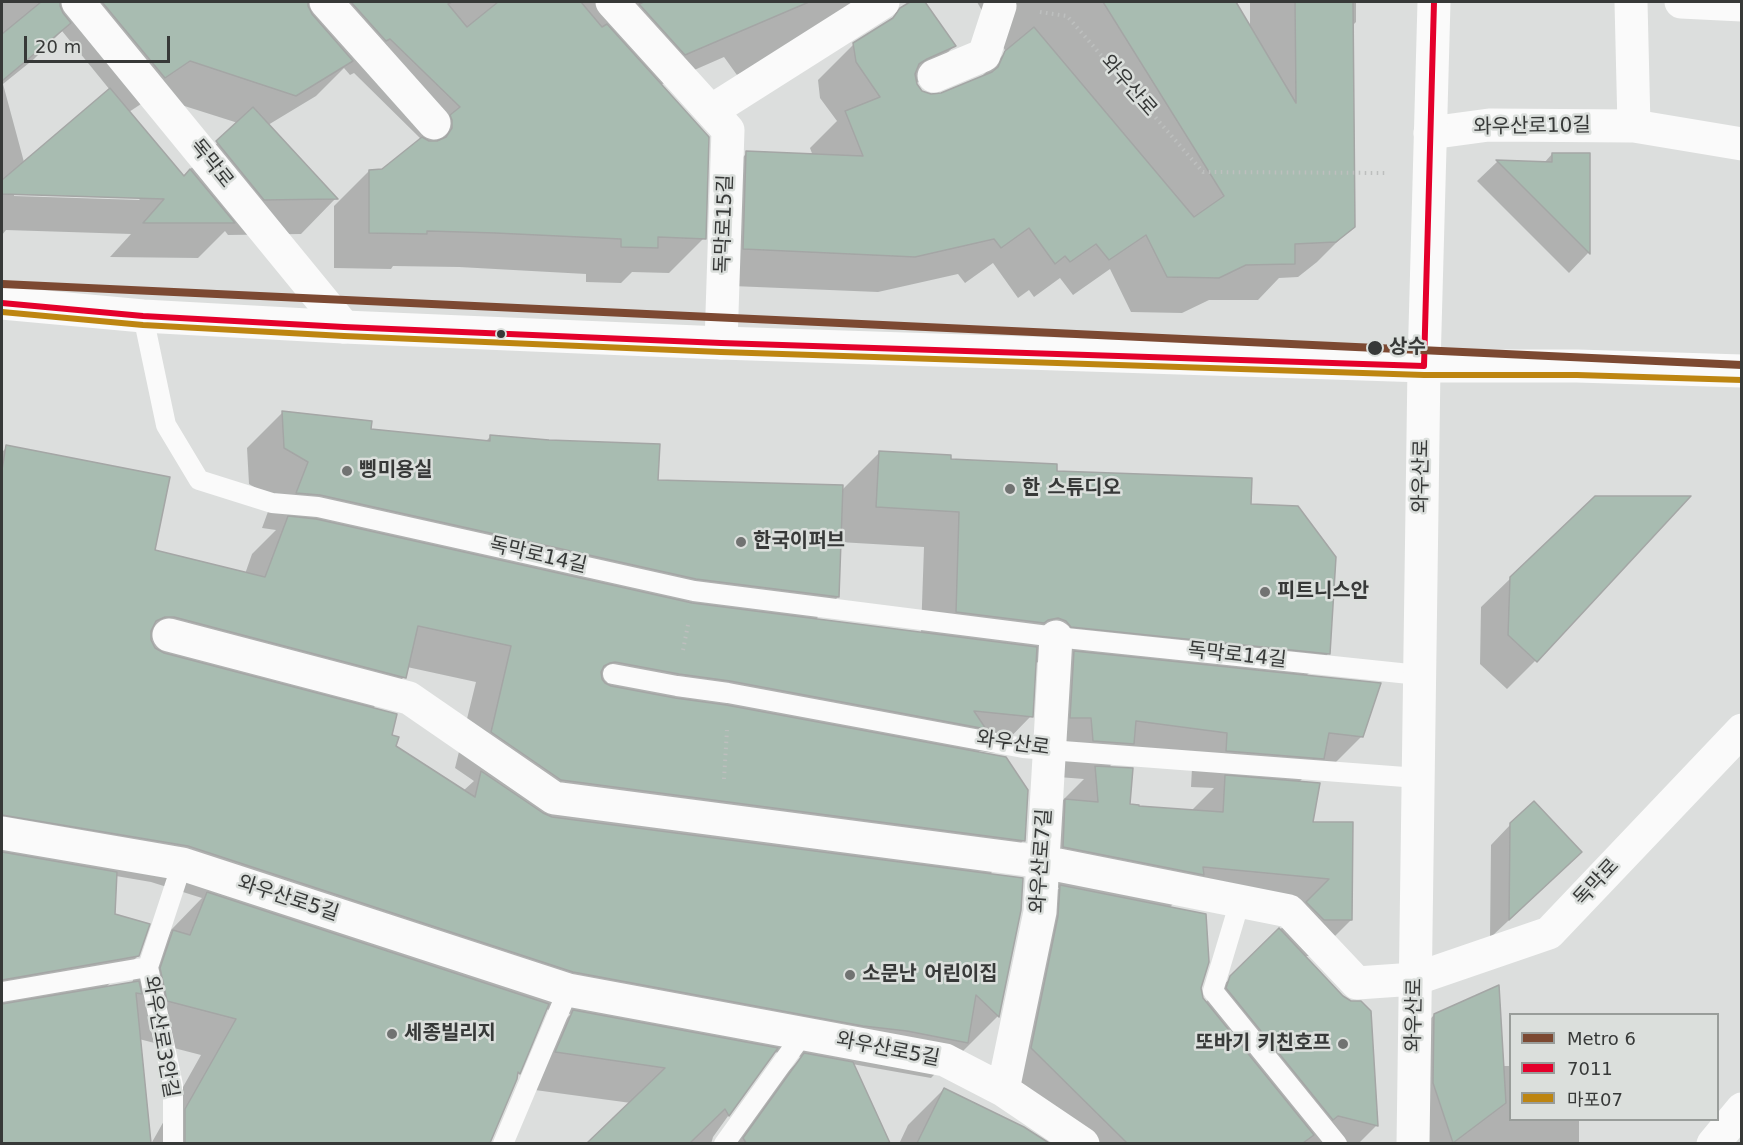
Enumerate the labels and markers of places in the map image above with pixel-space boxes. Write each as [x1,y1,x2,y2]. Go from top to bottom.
unlabelled marker [495,328,507,340]
place label: 상수 [1389,336,1426,360]
marker: 상수 [1366,339,1384,357]
place label: 삥미용실 [359,459,433,483]
marker: 삥미용실 [340,464,354,478]
place label: 한 스튜디오 [1022,477,1121,501]
marker: 한 스튜디오 [1003,482,1017,496]
place label: 한국이퍼브 [753,530,845,554]
marker: 한국이퍼브 [734,535,748,549]
place label: 피트니스안 [1277,580,1369,604]
marker: 피트니스안 [1258,585,1272,599]
place label: 소문난 어린이집 [862,963,998,987]
marker: 소문난 어린이집 [843,968,857,982]
place label: 세종빌리지 [404,1022,496,1046]
marker: 세종빌리지 [385,1027,399,1041]
place label: 또바기 키친호프 [1195,1032,1331,1056]
marker: 또바기 키친호프 [1336,1037,1350,1051]

